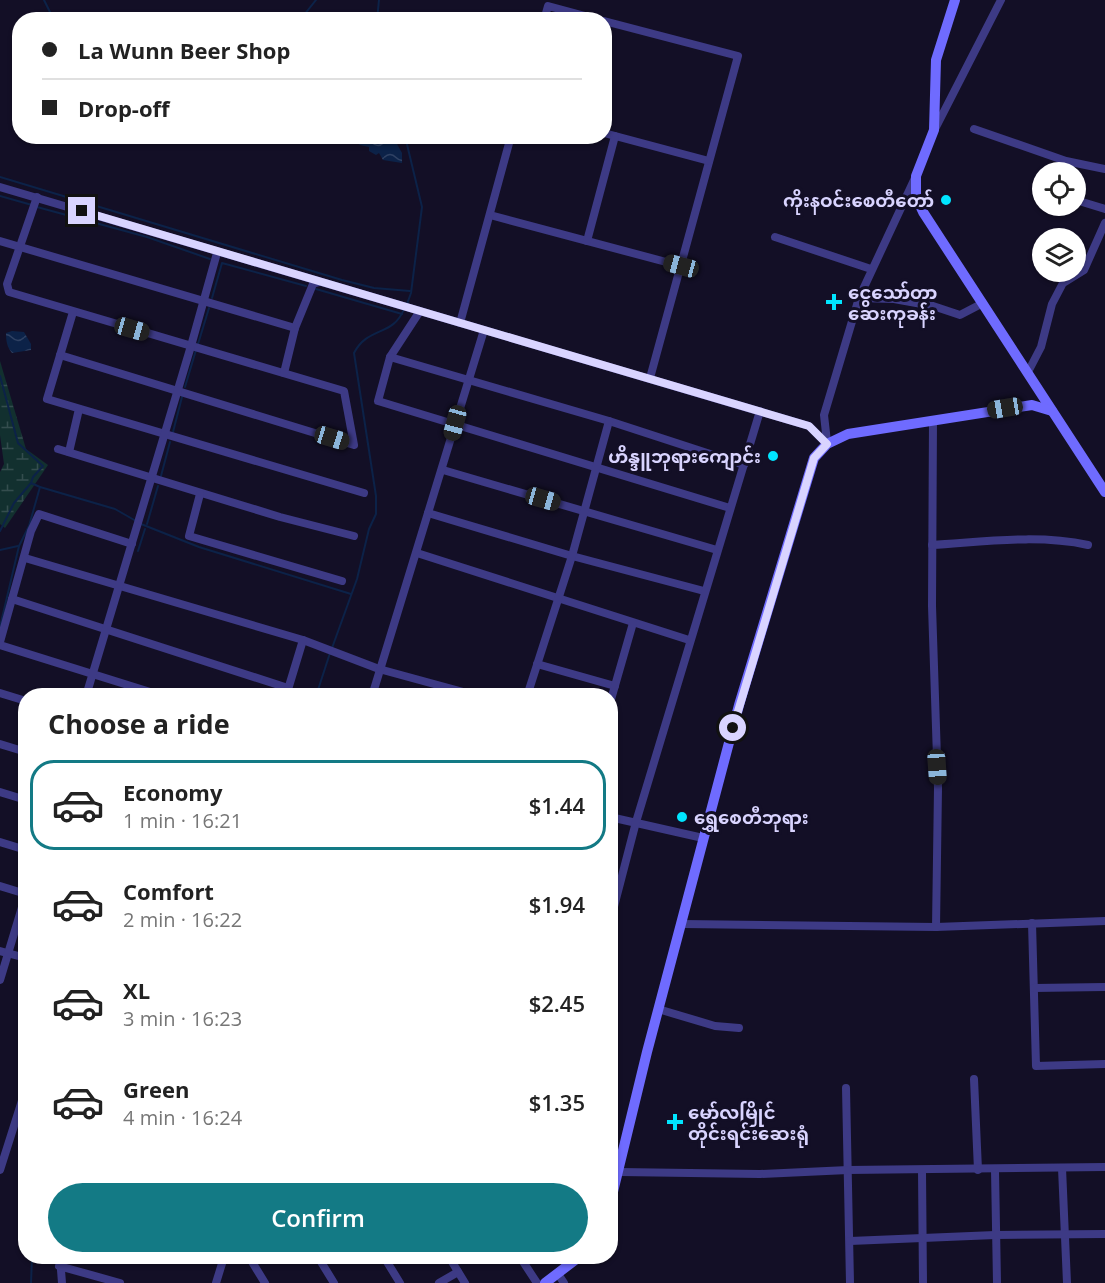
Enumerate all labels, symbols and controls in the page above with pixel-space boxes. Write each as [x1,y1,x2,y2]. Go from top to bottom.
text: La Wunn Beer Shop [78,35,290,65]
text: Drop-off [78,93,170,123]
map controls [1032,162,1086,282]
button: locate [1032,162,1086,216]
place label: ကိုးနဝင်းစေတီတော် [783,188,934,215]
marker: ကိုးနဝင်းစေတီတော် [939,193,953,207]
route end [68,197,95,224]
button: layers [1032,228,1086,282]
car [661,253,701,279]
place label: ငွေသော်တာ ဆေးကုခန်း [848,280,937,328]
marker: ငွေသော်တာ ဆေးကုခန်း [825,293,843,311]
car [112,315,152,343]
car [986,396,1024,420]
car [442,403,468,443]
car [312,424,352,452]
place label: ဟိန္ဒူဘုရားကျောင်း [608,444,761,472]
marker: ဟိန္ဒူဘုရားကျောင်း [766,449,780,463]
car [523,485,563,513]
text: Choose a ride [48,705,230,742]
route start [719,714,746,741]
car [927,748,947,786]
text: Economy [123,777,222,807]
icon: car [51,778,105,832]
text: $1.44 [529,790,585,820]
place label: ရွှေစေတီဘုရား [694,805,809,832]
text: 1 min · 16:21 [123,807,242,834]
marker: ရွှေစေတီဘုရား [675,810,689,824]
text: Comfort [123,876,214,906]
icon: car [51,877,105,931]
text: $1.94 [529,889,585,919]
text: 2 min · 16:22 [123,906,242,933]
text: XL [123,975,150,1005]
icon: car [51,976,105,1030]
text: $2.45 [529,988,585,1018]
text: 3 min · 16:23 [123,1005,242,1032]
text: Green [123,1074,189,1104]
icon: car [51,1075,105,1129]
text: $1.35 [529,1087,585,1117]
place label: မော်လမြိုင် တိုင်းရင်းဆေးရုံ [688,1100,809,1148]
text: 4 min · 16:24 [123,1104,242,1131]
marker: မော်လမြိုင် တိုင်းရင်းဆေးရုံ [666,1113,684,1131]
button: Confirm [48,1183,588,1252]

